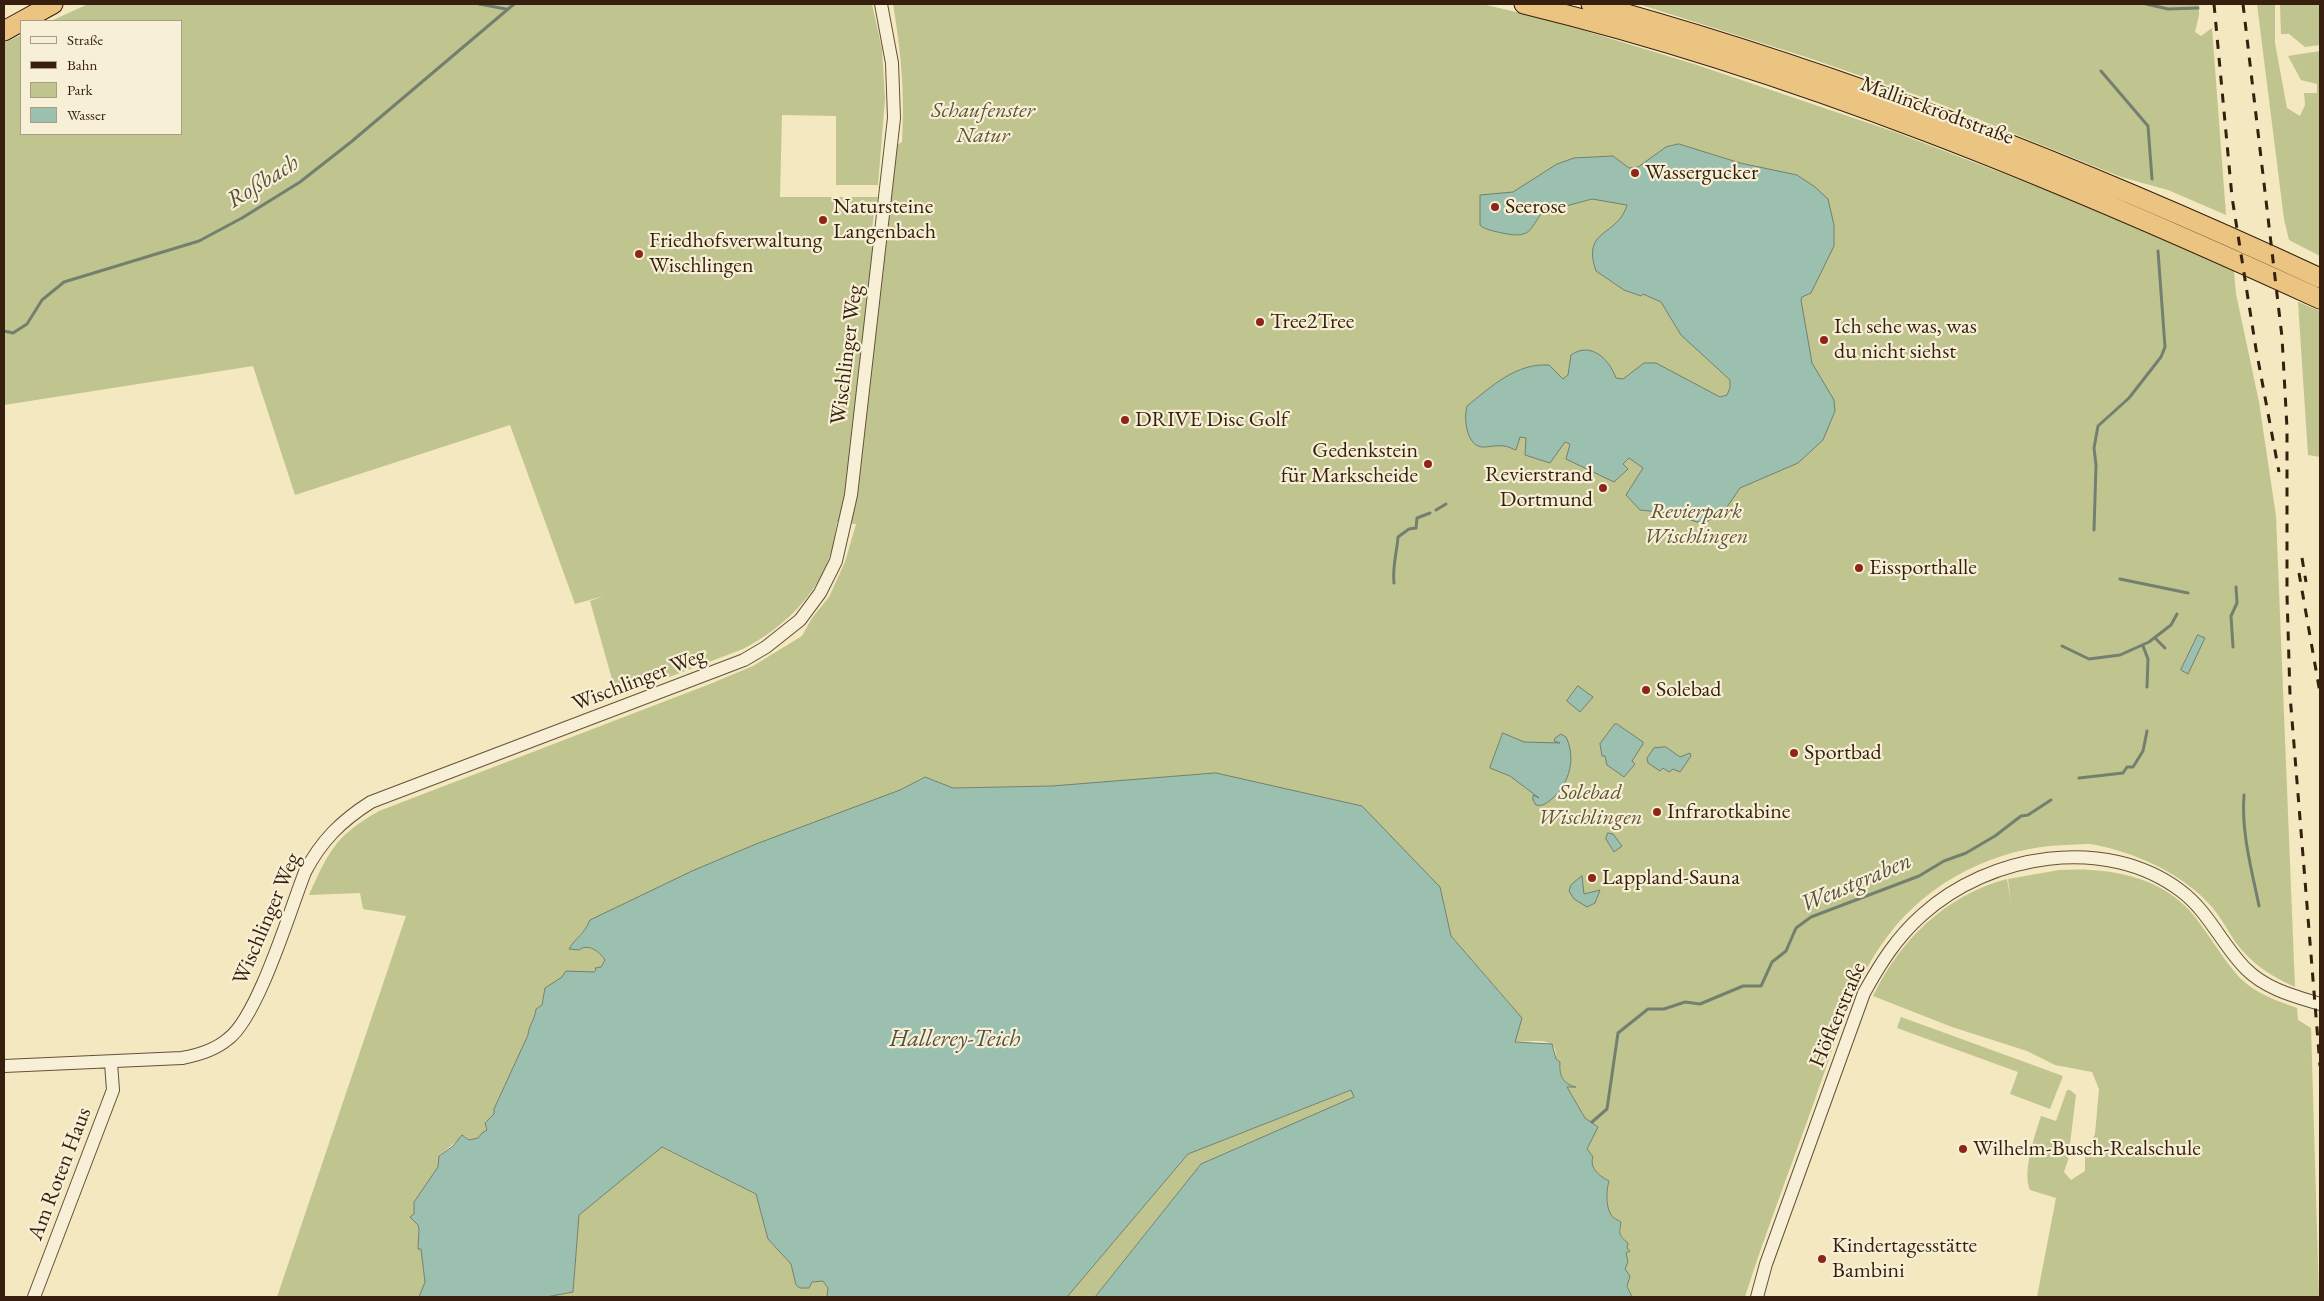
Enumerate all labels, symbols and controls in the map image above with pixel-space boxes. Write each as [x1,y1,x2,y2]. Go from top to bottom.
legend [20,20,182,135]
text: Straße [67,30,103,49]
text: Bahn [67,55,97,74]
street label: Mallinckrodtstraße [1857,71,2017,151]
text: Park [67,80,93,99]
park label: Schaufenster Natur [931,98,1035,150]
text: Wasser [67,105,106,124]
water label: Roßbach [222,149,304,215]
place label: Wassergucker [1645,160,1758,186]
marker: Wassergucker [1629,167,1641,179]
place label: Natursteine Langenbach [833,194,936,245]
place label: Seerose [1505,194,1566,220]
marker: Seerose [1489,201,1501,213]
marker: Natursteine Langenbach [817,214,829,226]
place label: Friedhofsverwaltung Wischlingen [649,228,822,280]
marker: Friedhofsverwaltung Wischlingen [633,248,645,260]
street label: Wischlinger Weg [825,284,869,426]
place label: Tree2Tree [1270,309,1354,335]
place label: Ich sehe was, was du nicht siehst [1834,314,1977,366]
marker: Tree2Tree [1254,316,1266,328]
marker: Ich sehe was, was du nicht siehst [1818,334,1830,346]
place label: DRIVE Disc Golf [1135,407,1288,433]
marker: DRIVE Disc Golf [1119,414,1131,426]
place label: Gedenkstein für Markscheide [1281,438,1418,490]
marker: Gedenkstein für Markscheide [1422,458,1434,470]
place label: Revierstrand Dortmund [1485,462,1593,514]
marker: Revierstrand Dortmund [1597,482,1609,494]
park label: Revierpark Wischlingen [1644,499,1748,550]
place label: Eissporthalle [1869,555,1977,581]
marker: Eissporthalle [1853,562,1865,574]
street label: Wischlinger Weg [569,642,709,718]
place label: Solebad [1656,677,1721,703]
marker: Solebad [1640,684,1652,696]
place label: Sportbad [1804,740,1882,766]
marker: Sportbad [1788,747,1800,759]
park label: Solebad Wischlingen [1538,780,1642,831]
place label: Infrarotkabine [1667,799,1790,825]
marker: Infrarotkabine [1651,806,1663,818]
water label: Weustgraben [1796,847,1916,919]
street label: Wischlinger Weg [227,849,307,989]
place label: Lappland-Sauna [1602,865,1740,891]
marker: Lappland-Sauna [1586,872,1598,884]
street label: Höfkerstraße [1804,958,1872,1072]
water label: Hallerey-Teich [889,1025,1021,1053]
street label: Am Roten Haus [23,1104,97,1244]
place label: Wilhelm-Busch-Realschule [1973,1136,2201,1162]
marker: Wilhelm-Busch-Realschule [1957,1143,1969,1155]
place label: Kindertagesstätte Bambini [1832,1233,1977,1284]
marker: Kindertagesstätte Bambini [1816,1253,1828,1265]

